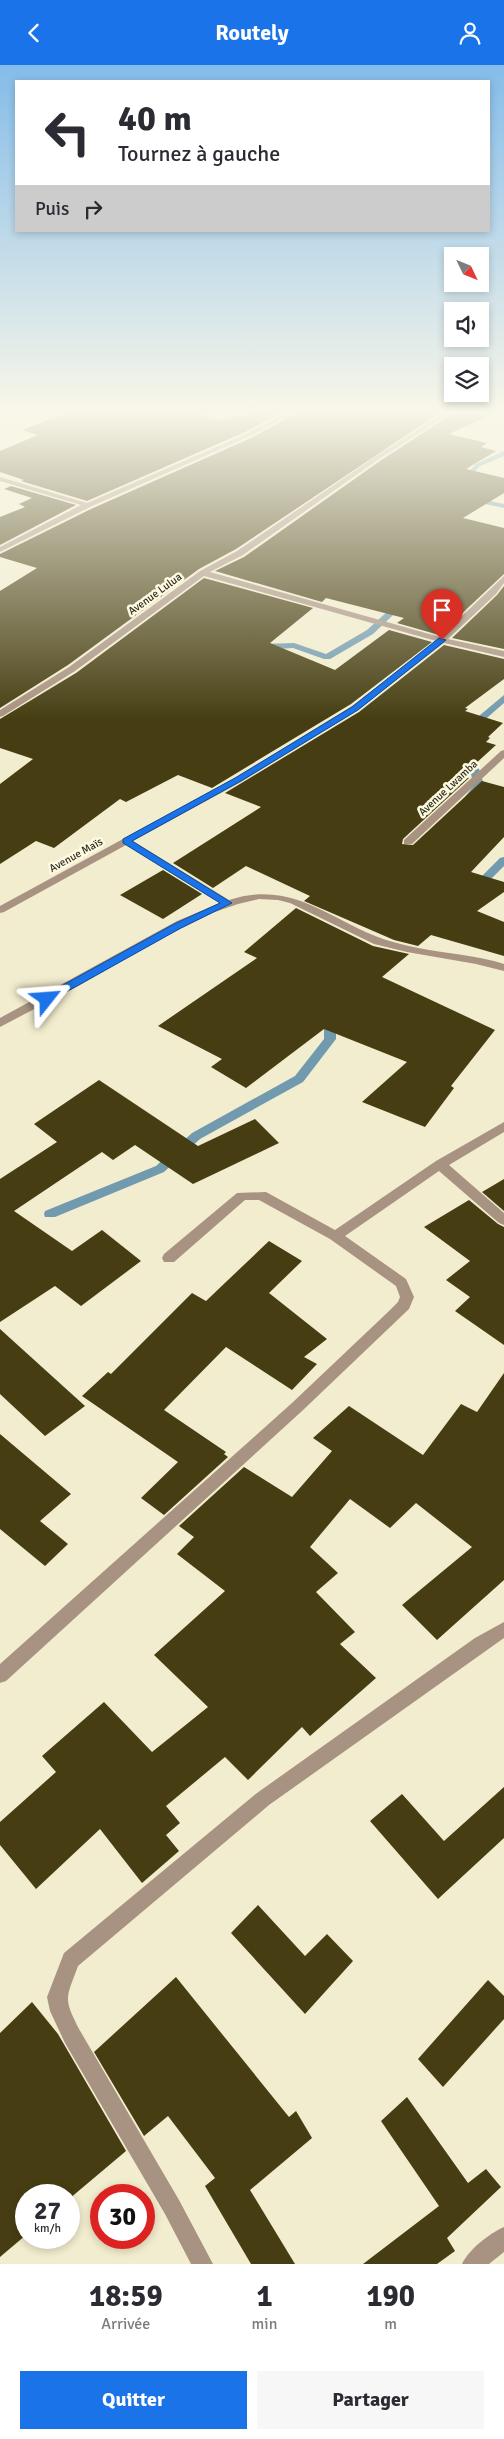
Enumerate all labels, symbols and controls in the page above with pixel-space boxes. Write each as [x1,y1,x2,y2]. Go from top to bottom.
icon: back [20,19,48,47]
text: Routely [215,19,289,46]
icon: person [456,19,484,47]
text: 40 m [118,97,192,140]
icon: left [35,100,100,165]
text: Tournez à gauche [118,140,280,167]
icon: right [79,195,107,223]
text: Puis [35,197,69,221]
north arrow [444,247,489,293]
map controls [444,247,489,402]
button: sound [444,302,489,347]
button: layers [444,357,489,402]
street label: Avenue Lulua [126,570,185,618]
pin [421,589,463,640]
icon: arrive [428,596,456,624]
street label: Avenue Lwamba [416,757,480,819]
street label: Avenue Maïs [47,835,105,875]
position arrow [20,972,72,1024]
speed limit sign: 30 [90,2184,155,2249]
text: 27 [34,2195,61,2226]
text: km/h [34,2221,61,2236]
text: 18:59 [89,2278,163,2315]
text: 1 [256,2278,273,2315]
text: 190 [366,2278,415,2315]
text: Arrivée [101,2314,150,2334]
text: min [252,2314,277,2334]
text: m [384,2314,397,2334]
button: Quitter [20,2371,247,2429]
button: Partager [257,2371,484,2429]

